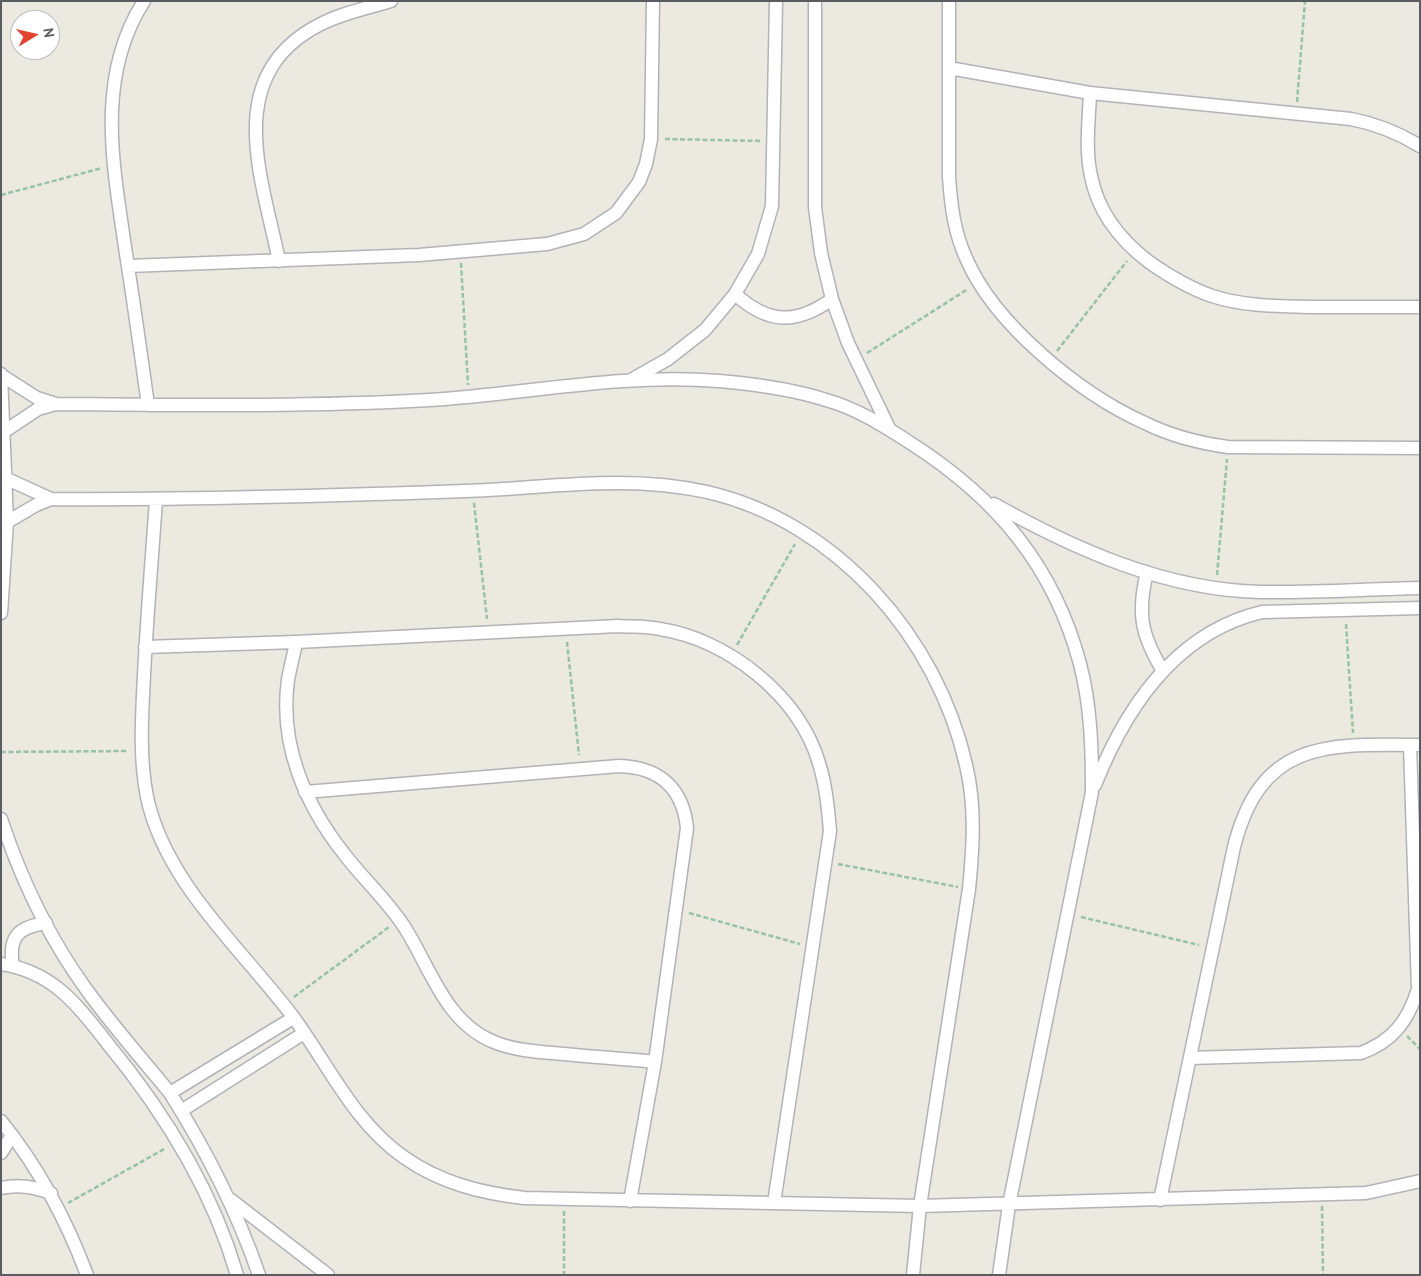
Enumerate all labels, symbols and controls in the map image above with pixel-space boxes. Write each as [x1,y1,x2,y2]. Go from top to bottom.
north arrow [10,10,60,60]
text: N [39,27,58,39]

